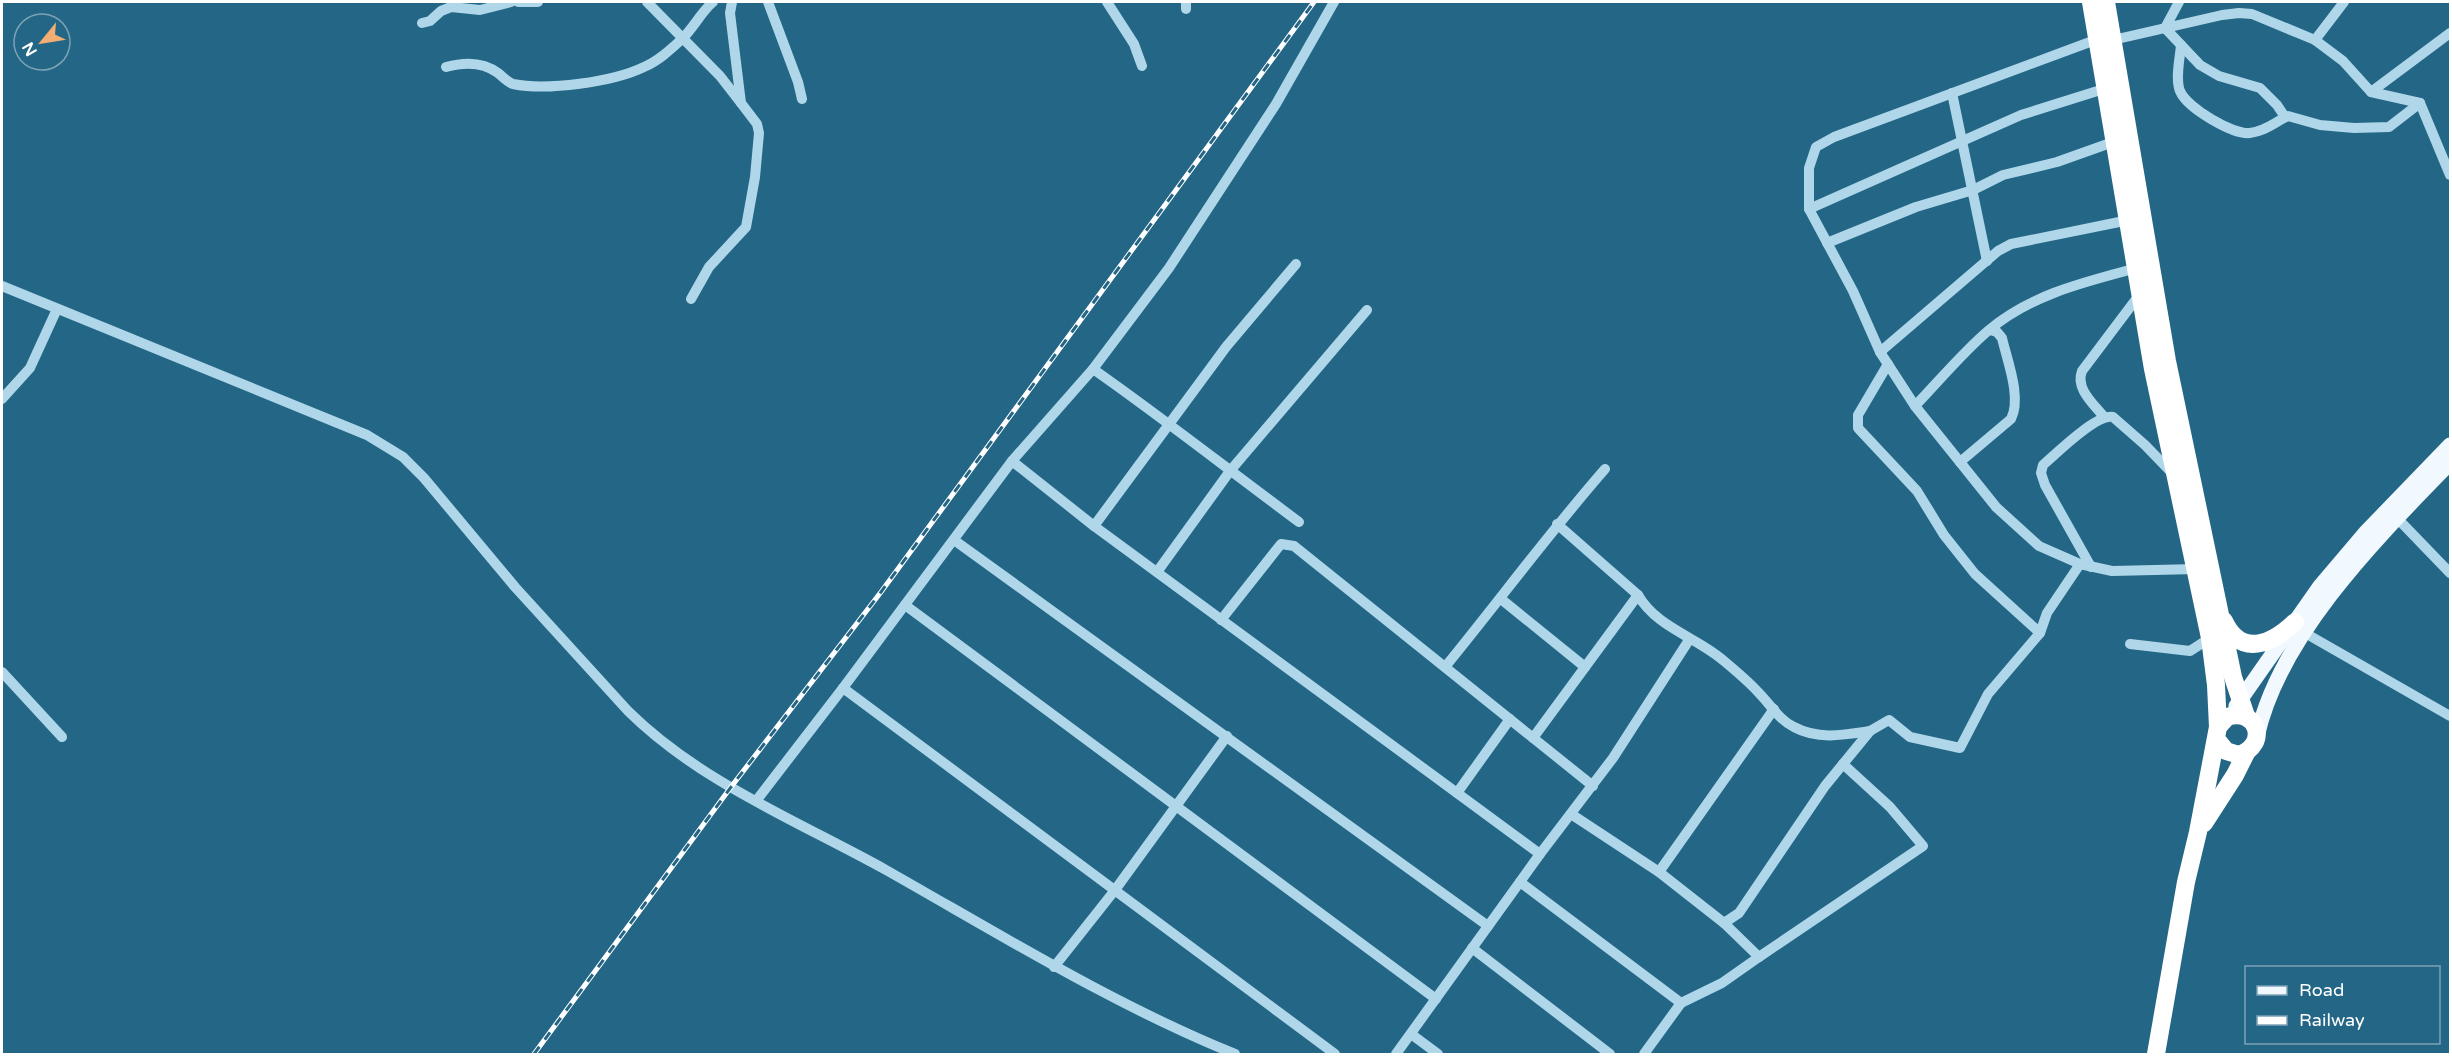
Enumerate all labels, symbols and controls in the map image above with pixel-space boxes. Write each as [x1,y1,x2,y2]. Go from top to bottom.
north arrow [12,12,72,72]
text: N [18,38,42,60]
legend [2245,966,2440,1044]
text: Road [2299,979,2344,1001]
text: Railway [2299,1009,2365,1031]

